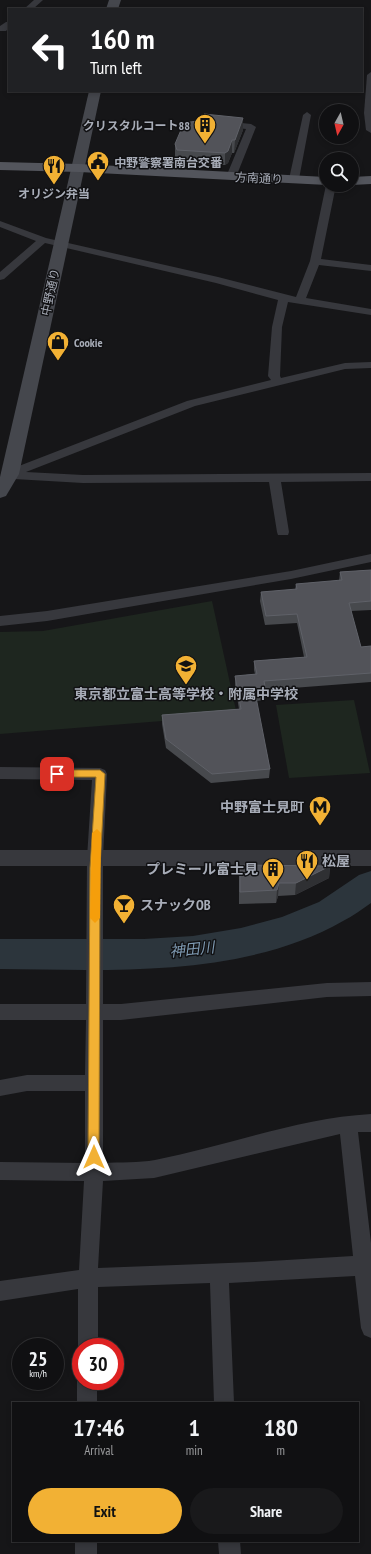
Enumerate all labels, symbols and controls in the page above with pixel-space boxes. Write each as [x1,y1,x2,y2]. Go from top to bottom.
text: 160 m [90,20,154,57]
icon: left [24,24,76,76]
text: Turn left [90,56,142,79]
north arrow [319,104,359,144]
map controls [319,104,359,192]
building icon: クリスタルコート88 [192,112,218,145]
place label: クリスタルコート88 [83,118,190,133]
public building icon: 中野警察署南台交番 [85,149,111,182]
button: search [319,152,359,192]
restaurant icon: オリジン弁当 [41,153,67,186]
place label: 中野警察署南台交番 [114,155,223,170]
street label: 方南通り [235,169,283,187]
place label: オリジン弁当 [18,186,90,201]
street label: 中野通り [38,267,62,317]
shop icon: Cookie [45,329,71,362]
place label: Cookie [74,335,103,350]
school or university icon: 東京都立富士高等学校・附属中学校 [173,653,199,686]
place label: 東京都立富士高等学校・附属中学校 [74,685,298,703]
pin [40,757,74,791]
icon: arrive [46,763,68,785]
metro station icon: 中野富士見町 [307,794,333,827]
place label: 中野富士見町 [220,798,304,816]
restaurant icon: 松屋 [294,848,320,881]
place label: 松屋 [322,852,350,870]
building icon: プレミール富士見 [260,856,286,889]
place label: プレミール富士見 [146,860,258,878]
bar icon: スナックOB [111,892,137,925]
place label: スナックOB [140,896,211,914]
water label: 神田川 [169,937,217,961]
position arrow [73,1136,115,1178]
speed limit sign: 30 [72,1338,124,1390]
text: 25 [28,1346,48,1372]
text: km/h [29,1367,47,1380]
text: 17:46 [73,1412,125,1443]
text: 1 [188,1412,200,1443]
text: 180 [264,1412,298,1443]
text: Arrival [84,1442,114,1459]
text: min [186,1442,203,1459]
text: m [277,1442,285,1459]
button: Exit [28,1488,182,1534]
button: Share [190,1488,343,1534]

